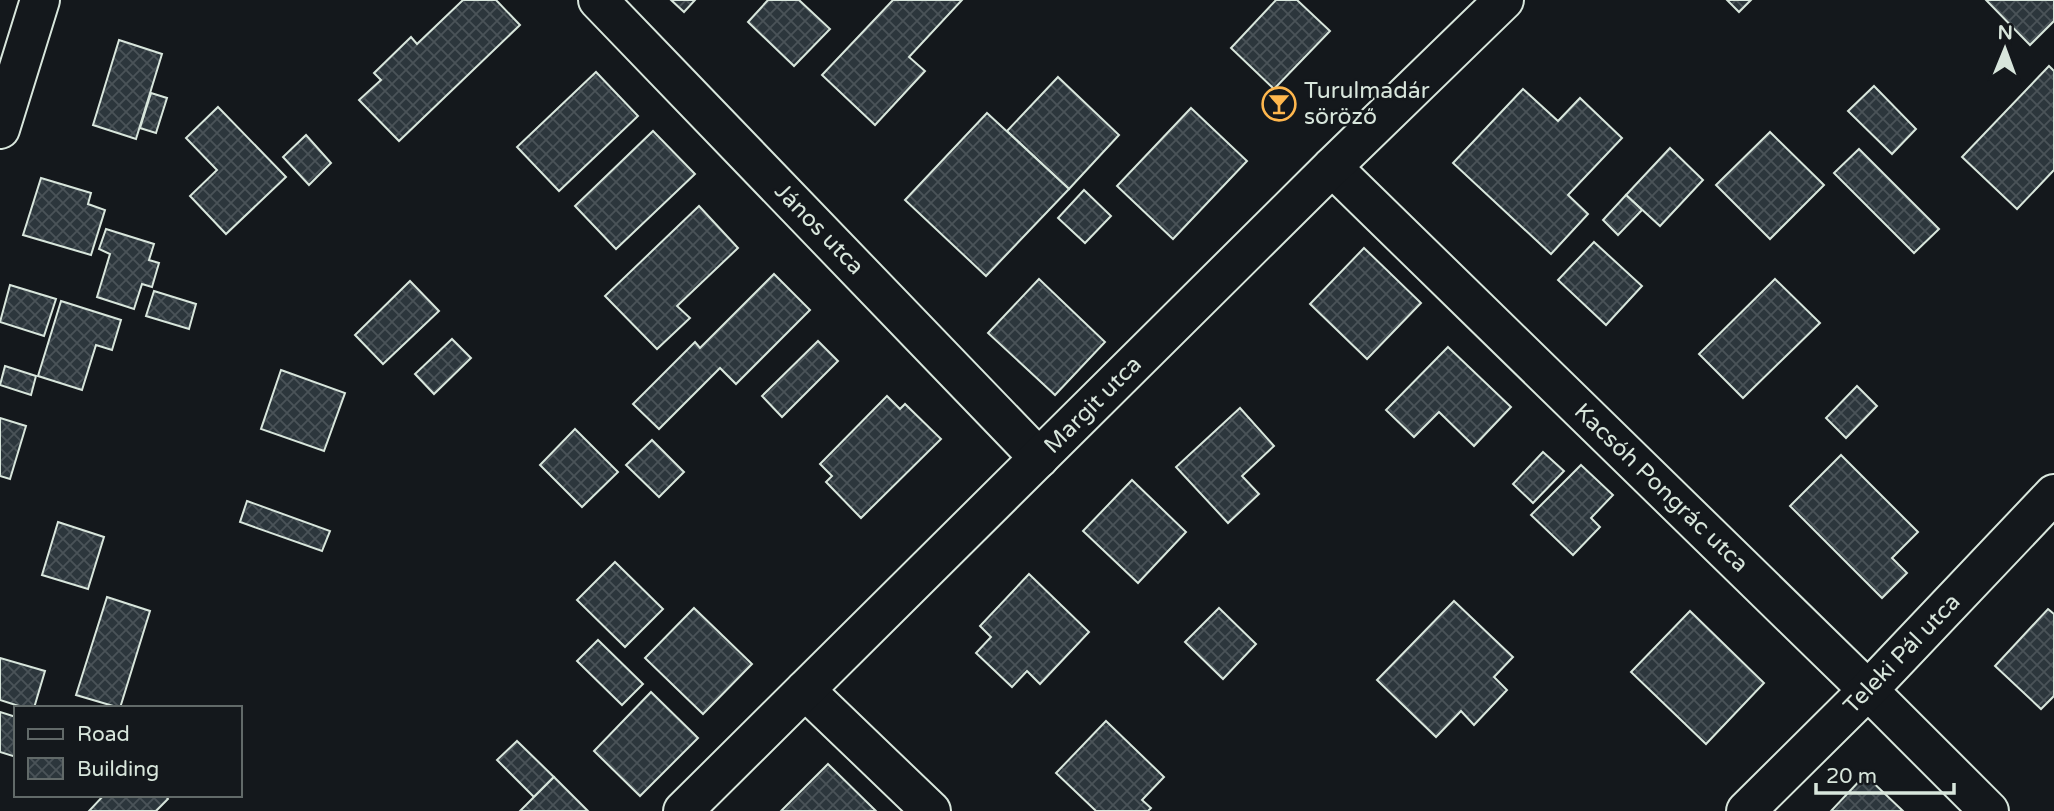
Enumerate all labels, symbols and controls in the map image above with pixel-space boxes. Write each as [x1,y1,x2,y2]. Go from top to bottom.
north arrow [1970,14,2040,84]
text: N [1997,22,2013,44]
place label: Turulmadár söröző [1304,77,1430,131]
bar icon: Turulmadár söröző [1260,85,1298,123]
street label: János utca [768,177,870,281]
street label: Margit utca [1038,350,1148,460]
street label: Kacsóh Pongrác utca [1568,398,1754,578]
street label: Teleki Pál utca [1838,588,1966,720]
legend [14,706,242,797]
text: Road [77,722,130,747]
scale bar [1816,752,1954,796]
text: Building [77,757,159,782]
text: 20 m [1826,764,1877,789]

